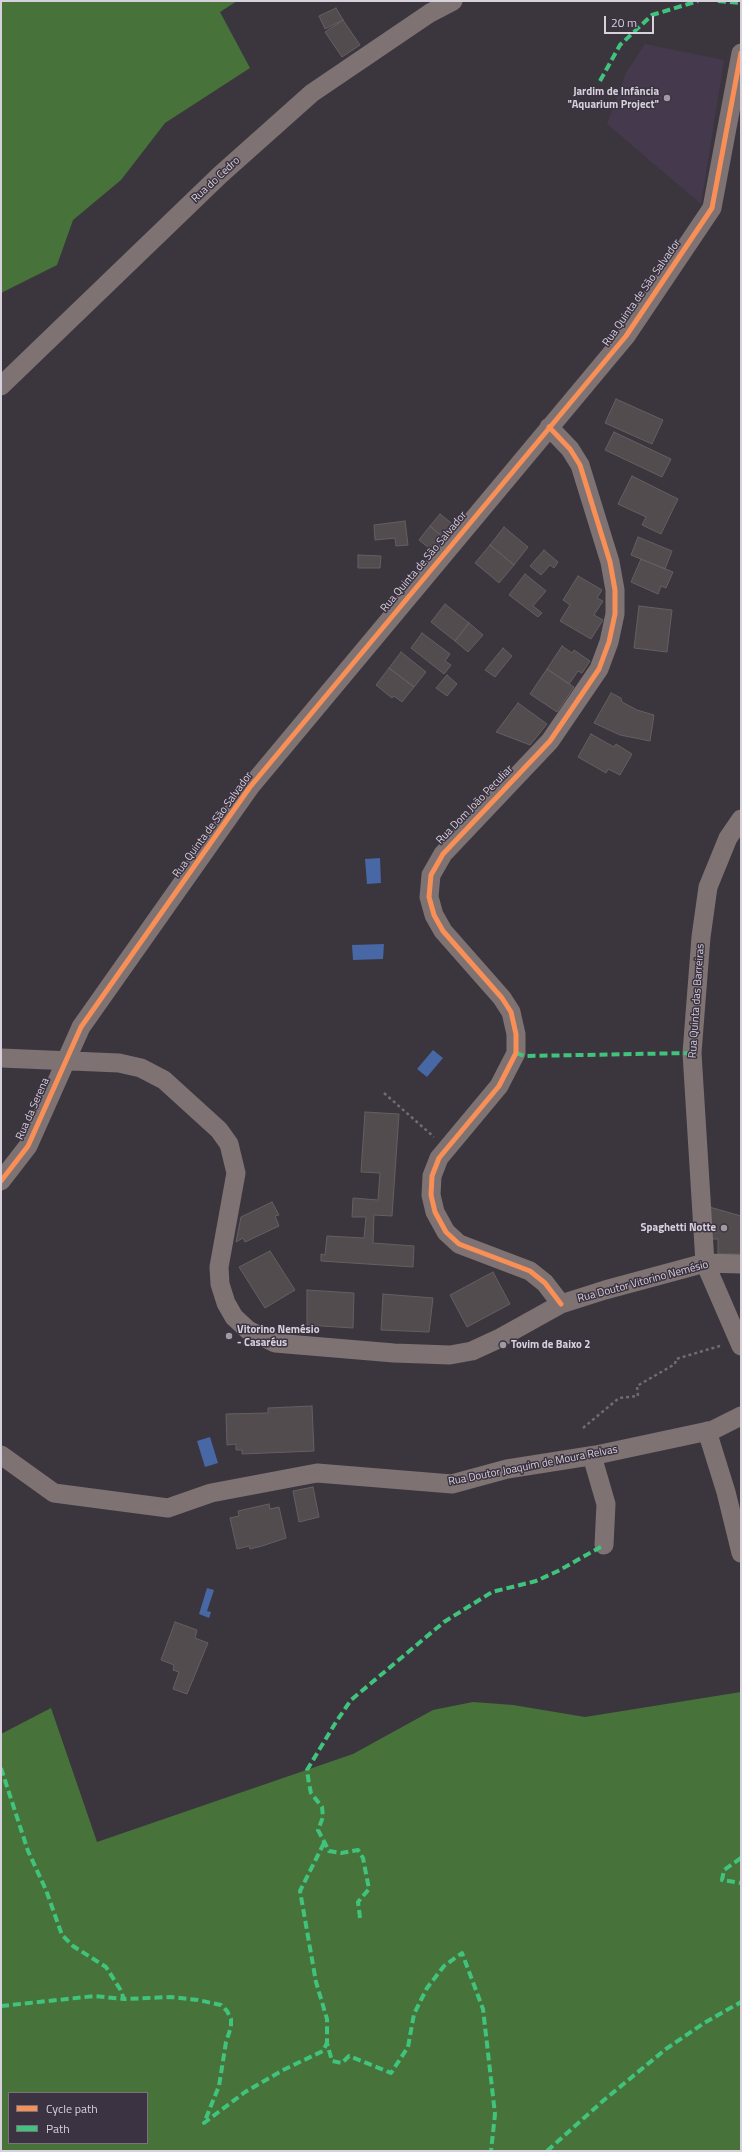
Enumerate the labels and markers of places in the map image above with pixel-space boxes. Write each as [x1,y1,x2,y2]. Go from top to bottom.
place label: Jardim de Infância "Aquarium Project" [568,85,659,111]
marker: Jardim de Infância "Aquarium Project" [662,93,672,103]
place label: Spaghetti Notte [641,1221,716,1235]
marker: Spaghetti Notte [719,1223,729,1233]
place label: Vitorino Nemésio - Casaréus [237,1323,319,1349]
marker: Vitorino Nemésio - Casaréus [224,1331,234,1341]
place label: Tovim de Baixo 2 [511,1338,591,1352]
marker: Tovim de Baixo 2 [498,1340,508,1350]

